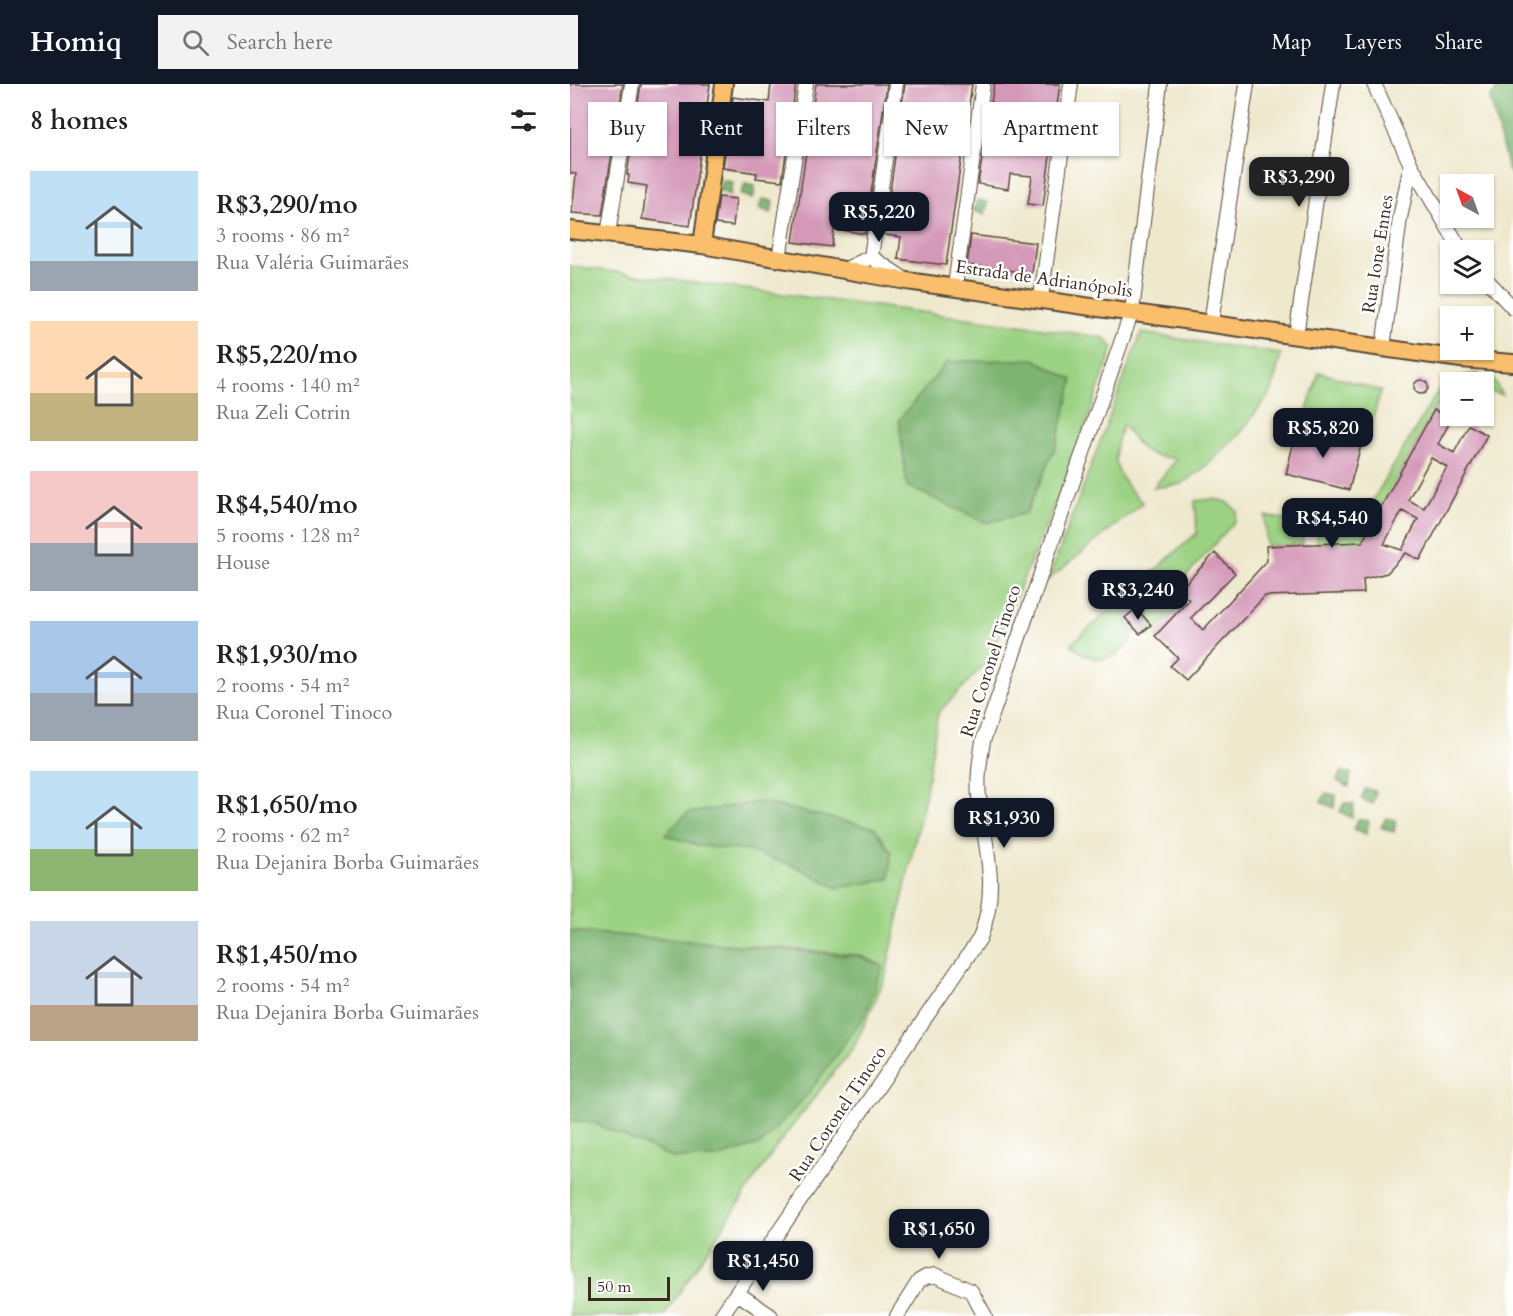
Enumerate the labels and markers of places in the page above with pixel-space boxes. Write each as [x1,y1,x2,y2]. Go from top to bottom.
pin: R$3,290 [1244,157,1354,208]
pin: R$5,220 [824,192,934,243]
pin: R$5,820 [1268,408,1378,459]
pin: R$4,540 [1277,498,1387,549]
pin: R$3,240 [1083,570,1193,621]
pin: R$1,930 [949,798,1059,849]
pin: R$1,650 [884,1209,994,1260]
pin: R$1,450 [708,1241,818,1292]

